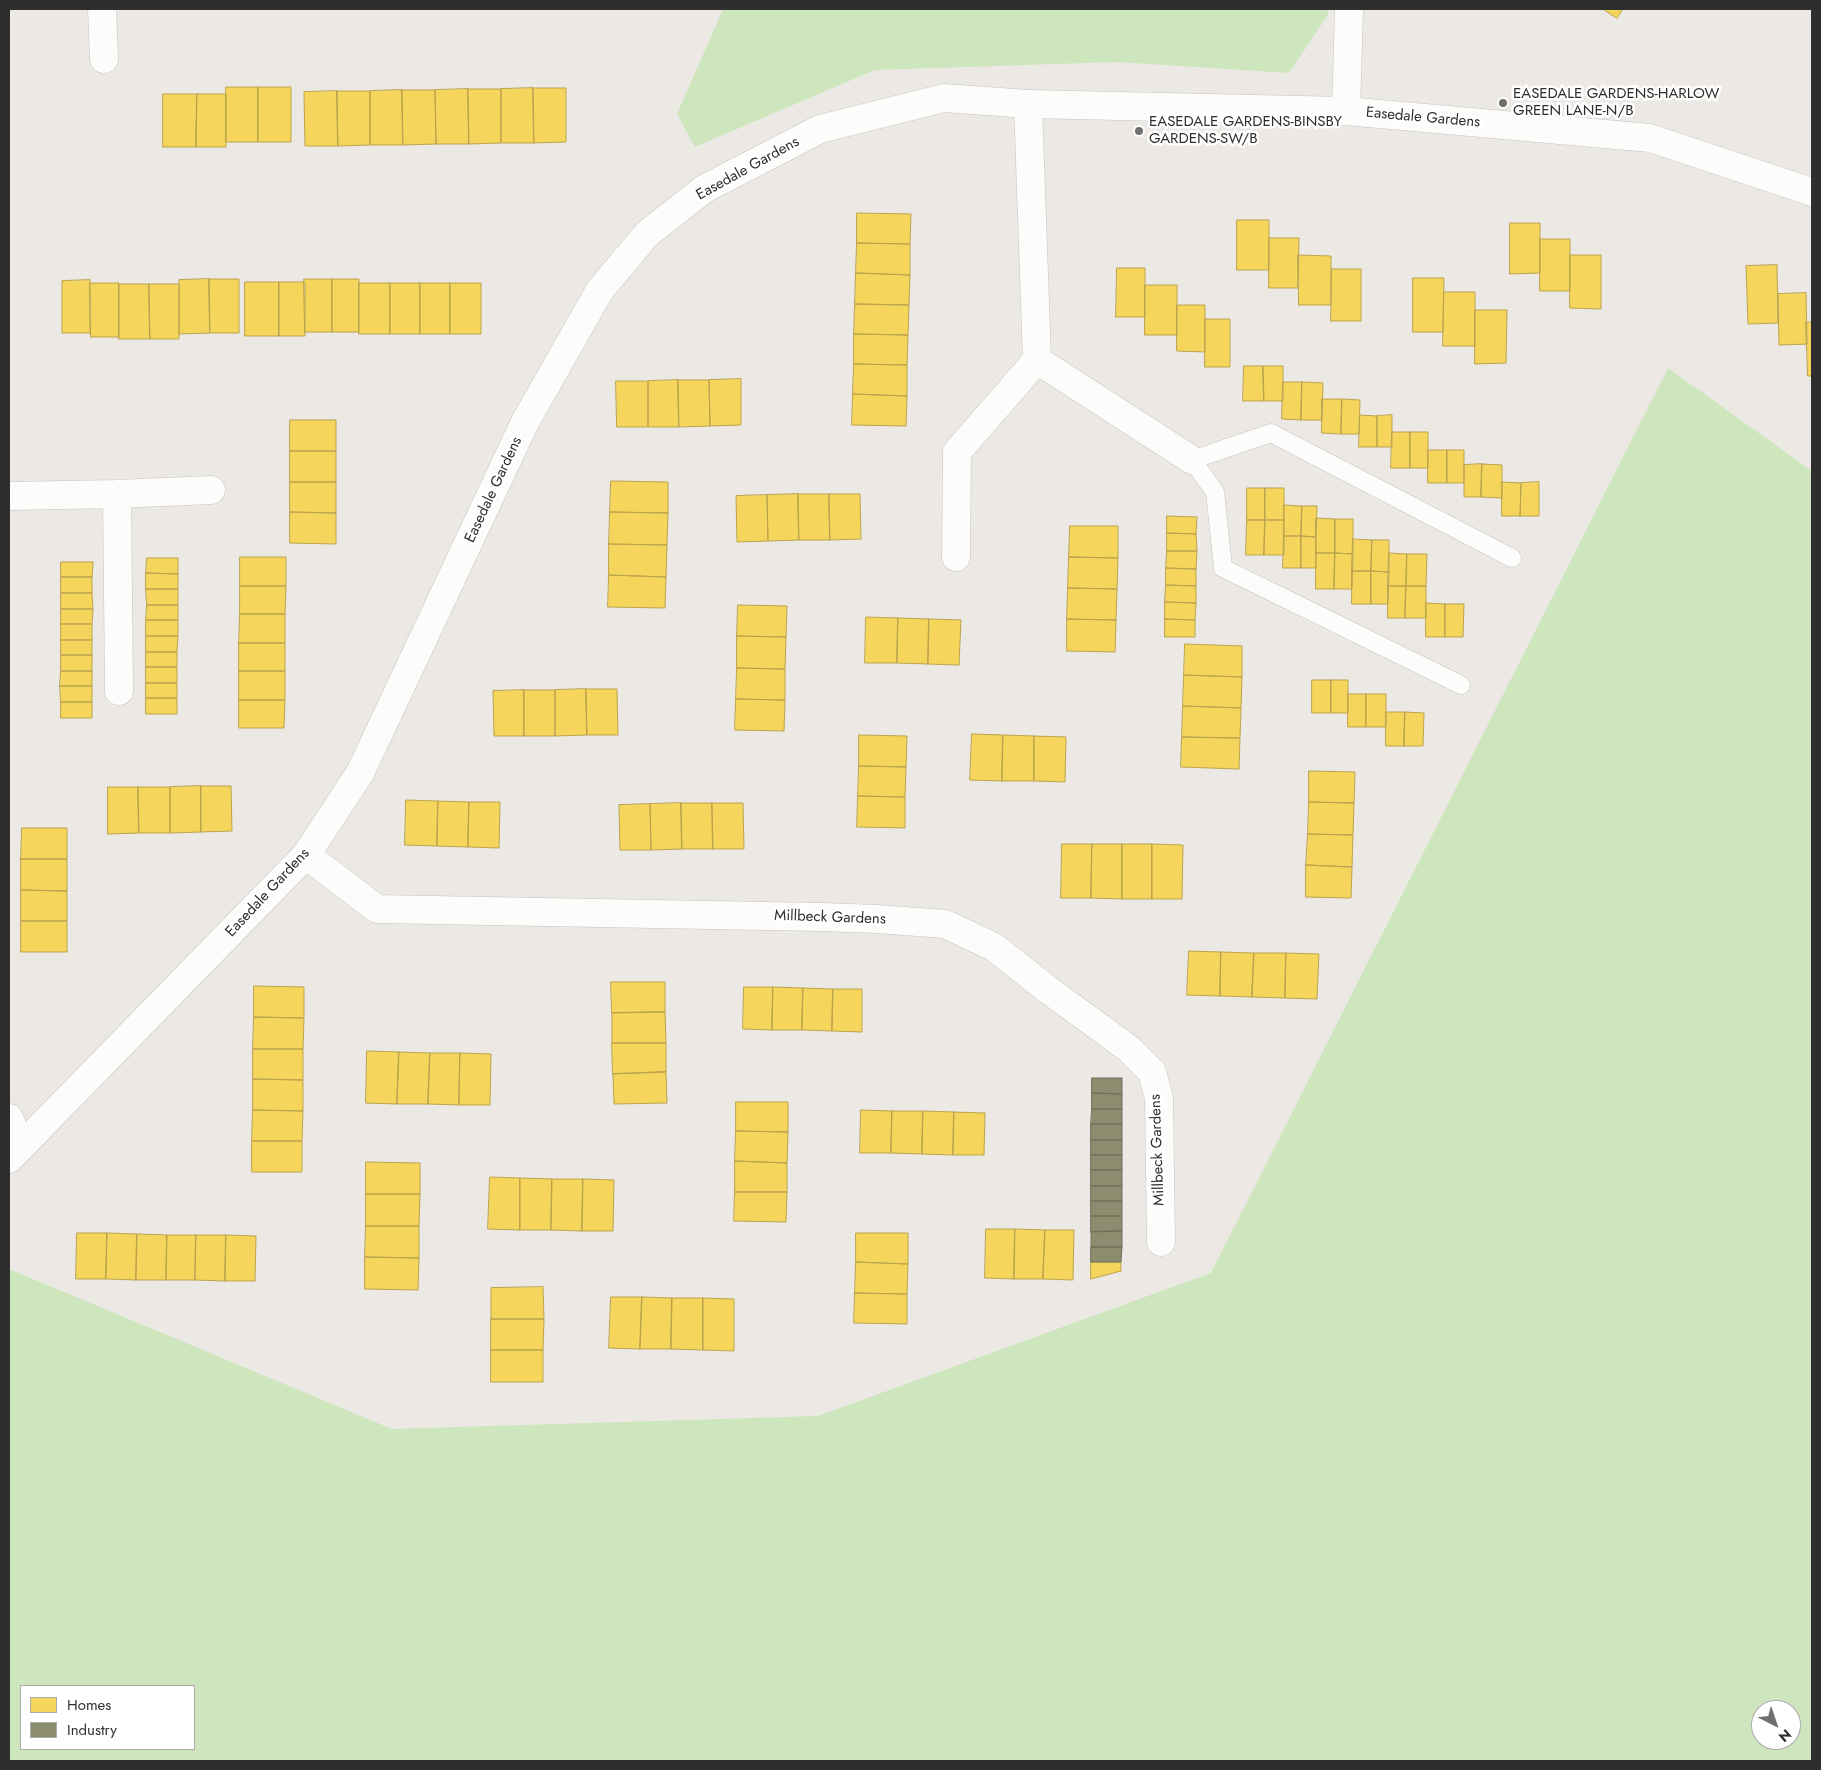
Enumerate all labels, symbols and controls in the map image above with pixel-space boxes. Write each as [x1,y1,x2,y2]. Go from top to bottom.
place label: EASEDALE GARDENS-HARLOW GREEN LANE-N/B [1513,85,1719,120]
marker: EASEDALE GARDENS-HARLOW GREEN LANE-N/B [1497,97,1509,109]
street label: Easedale Gardens [1365,104,1481,132]
place label: EASEDALE GARDENS-BINSBY GARDENS-SW/B [1149,113,1342,148]
marker: EASEDALE GARDENS-BINSBY GARDENS-SW/B [1133,125,1145,137]
street label: Easedale Gardens [693,133,803,205]
street label: Easedale Gardens [462,434,526,546]
street label: Easedale Gardens [222,845,314,941]
street label: Millbeck Gardens [774,907,886,929]
street label: Millbeck Gardens [1147,1094,1169,1206]
legend [20,1685,195,1750]
text: Homes [67,1694,111,1716]
north arrow [1751,1700,1801,1750]
text: Industry [67,1719,117,1741]
text: N [1774,1724,1796,1747]

